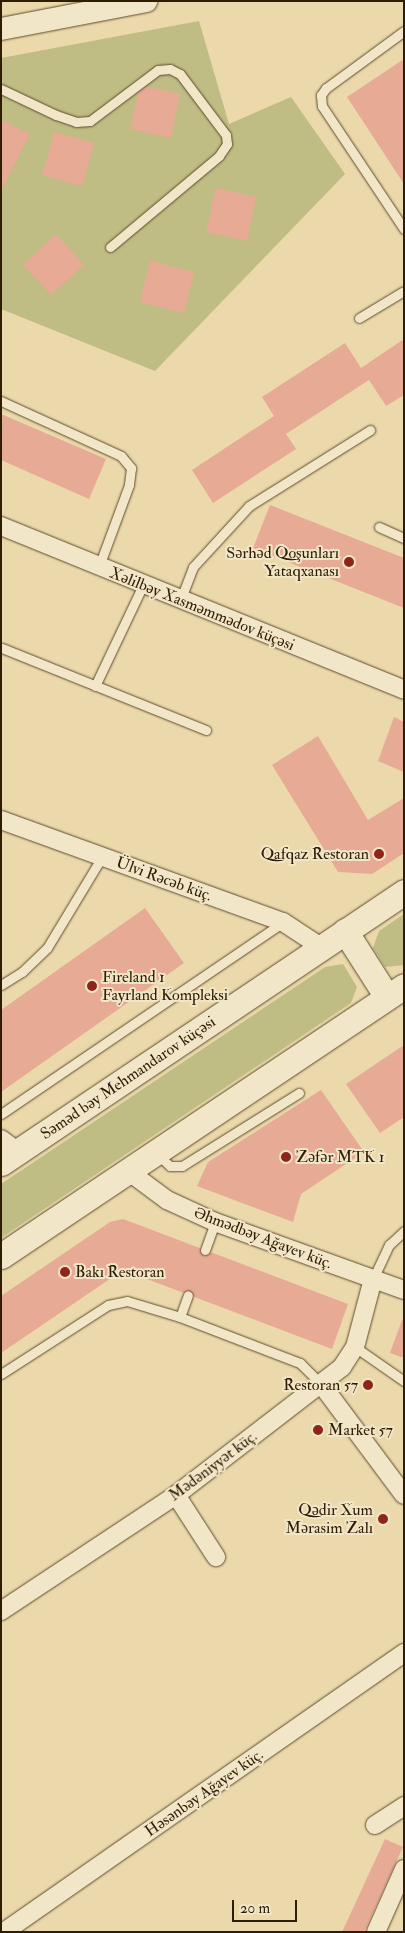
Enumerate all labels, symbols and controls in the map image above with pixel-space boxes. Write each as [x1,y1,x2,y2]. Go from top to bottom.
place label: Sərhəd Qoşunları Yataqxanası [226,543,339,581]
marker: Sərhəd Qoşunları Yataqxanası [343,556,355,568]
street label: Xəlilbəy Xasməmmədov küçəsi [107,563,297,655]
place label: Qafqaz Restoran [261,844,369,864]
marker: Qafqaz Restoran [373,848,385,860]
street label: Ülvi Rəcəb küç. [113,853,215,905]
place label: Fireland 1 Fayrland Kompleksi [102,967,228,1005]
marker: Fireland 1 Fayrland Kompleksi [86,980,98,992]
street label: Səməd bəy Mehmandarov küçəsi [37,1012,219,1144]
place label: Zəfər MTK 1 [296,1147,384,1167]
marker: Zəfər MTK 1 [280,1151,292,1163]
street label: Əhmədbəy Ağayev küç. [191,1203,335,1273]
place label: Bakı Restoran [75,1262,164,1282]
marker: Bakı Restoran [59,1266,71,1278]
place label: Restoran 57 [283,1375,358,1395]
marker: Restoran 57 [362,1379,374,1391]
place label: Market 57 [328,1420,393,1440]
marker: Market 57 [312,1424,324,1436]
street label: Mədəniyyət küç. [165,1427,261,1505]
place label: Qədir Xum Mərasim Zalı [285,1500,373,1538]
marker: Qədir Xum Mərasim Zalı [377,1513,389,1525]
street label: Həsənbəy Ağayev küç. [141,1745,267,1841]
scale bar [235,1890,300,1922]
text: 20 m [240,1899,270,1918]

